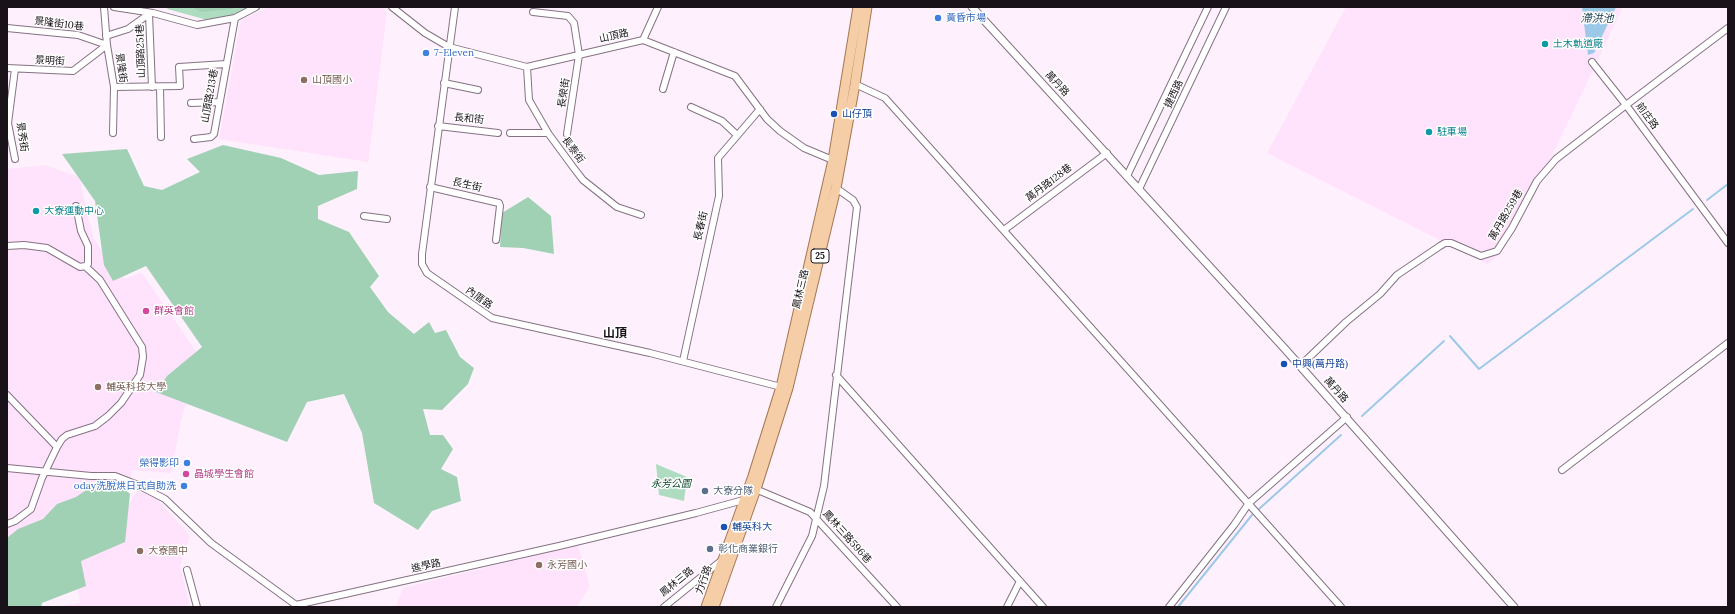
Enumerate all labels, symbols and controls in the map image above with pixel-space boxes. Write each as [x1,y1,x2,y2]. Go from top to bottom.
place label: 黃昏市場 [946,12,986,24]
water label: 滯洪池 [1581,12,1613,26]
marker: 黃昏市場 [933,13,943,23]
street label: 景隆街10巷 [34,15,84,33]
street label: 山頂路251巷 [134,24,148,78]
street label: 山頂路 [598,27,630,45]
place label: 土木軌道廠 [1553,38,1603,50]
marker: 土木軌道廠 [1540,39,1550,49]
place label: 7-Eleven [434,47,474,59]
marker: 7-Eleven [421,48,431,58]
street label: 景隆街 [113,52,129,84]
street label: 景明街 [35,54,65,68]
street label: 山頂路213巷 [199,68,221,124]
street label: 萬丹路 [1042,69,1072,99]
place label: 山頂國小 [312,74,352,86]
marker: 山頂國小 [299,75,309,85]
street label: 長榮街 [556,77,572,109]
street label: 捷西路 [1162,78,1186,110]
street label: 前庄路 [1633,100,1661,132]
place label: 山仔頂 [842,108,872,120]
marker: 山仔頂 [829,109,839,119]
street label: 長和街 [453,111,485,127]
street label: 景秀街 [14,121,30,153]
place label: 駐車場 [1437,126,1467,138]
marker: 駐車場 [1424,127,1434,137]
street label: 長泰街 [559,134,587,166]
street label: 萬丹路128巷 [1024,162,1074,204]
street label: 長生街 [451,176,483,194]
street label: 萬丹路259巷 [1487,187,1525,243]
place label: 大寮運動中心 [44,205,104,217]
marker: 大寮運動中心 [31,206,41,216]
street label: 長春街 [692,210,710,242]
road number: 25 [811,249,829,263]
street label: 鳳林三路 [791,268,811,310]
street label: 內厝路 [463,284,495,312]
place label: 群英會館 [154,305,194,317]
marker: 群英會館 [141,306,151,316]
district label: 山頂 [603,327,627,341]
place label: 中興(萬丹路) [1292,358,1348,370]
marker: 中興(萬丹路) [1279,359,1289,369]
street label: 萬丹路 [1322,375,1350,405]
place label: 輔英科技大學 [106,381,166,393]
marker: 輔英科技大學 [93,382,103,392]
place label: 榮得影印 [139,457,179,469]
marker: 榮得影印 [182,458,192,468]
place label: 晶城學生會館 [194,468,254,480]
marker: 晶城學生會館 [181,469,191,479]
park label: 永芳公園 [651,478,691,490]
place label: oday洗脫烘日式自助洗 [74,480,176,492]
marker: oday洗脫烘日式自助洗 [179,481,189,491]
place label: 大寮分隊 [713,485,753,497]
marker: 大寮分隊 [700,486,710,496]
street label: 鳳林三路596巷 [820,508,874,566]
place label: 輔英科大 [732,521,772,533]
marker: 輔英科大 [719,522,729,532]
place label: 彰化商業銀行 [718,543,778,555]
marker: 彰化商業銀行 [705,544,715,554]
place label: 大寮國中 [148,545,188,557]
marker: 大寮國中 [135,546,145,556]
street label: 進學路 [410,557,442,575]
place label: 永芳國小 [547,559,587,571]
marker: 永芳國小 [534,560,544,570]
street label: 力行路 [693,564,715,596]
street label: 鳳林三路 [658,565,696,599]

